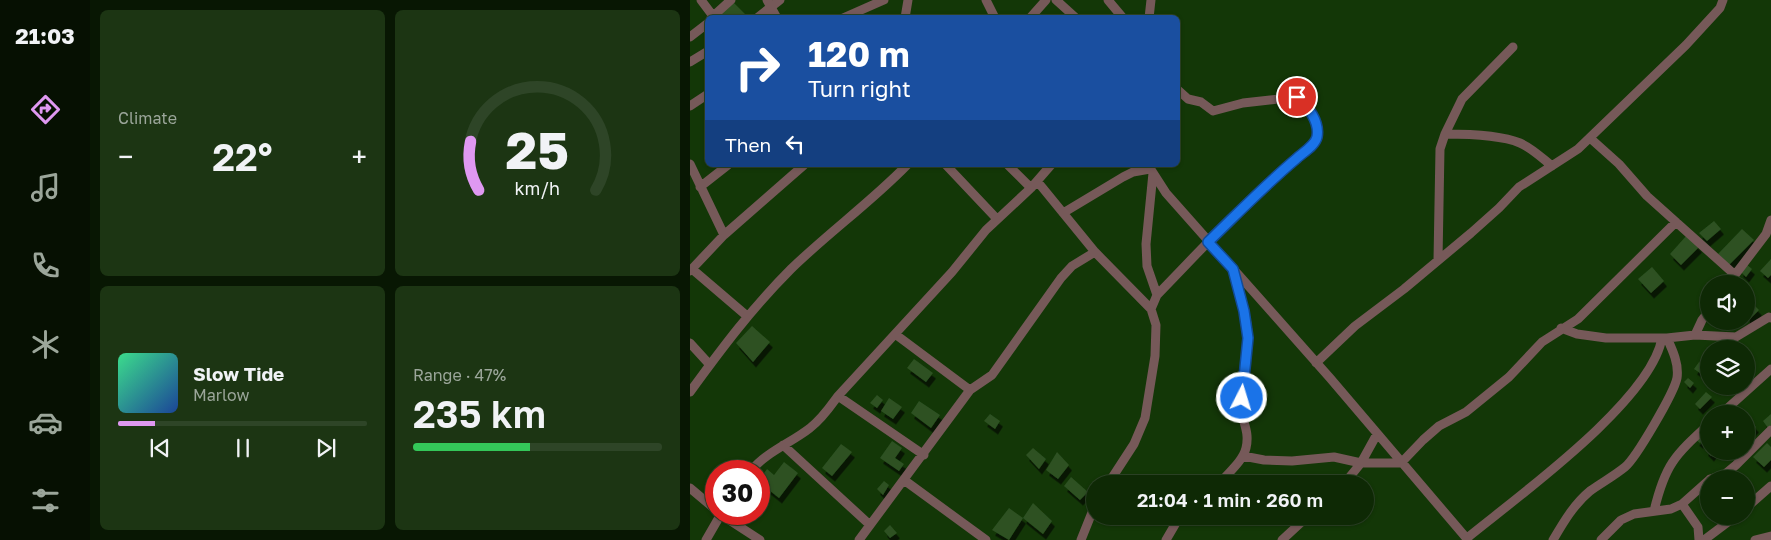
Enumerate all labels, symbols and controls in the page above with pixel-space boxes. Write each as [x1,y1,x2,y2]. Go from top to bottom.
text: 21:03 [15,22,75,49]
text: 120 m [808,33,910,75]
icon: right [725,35,790,100]
text: Turn right [808,75,911,102]
pin [1276,76,1318,118]
icon: arrive [1283,83,1311,111]
icon: directions [28,92,63,127]
text: Climate [118,108,177,128]
text: 25 [506,118,569,180]
icon: left [781,130,809,158]
text: Then [725,133,771,156]
text: 22° [212,134,273,179]
text: − [118,140,133,173]
text: + [352,140,367,173]
icon: music [28,170,63,205]
text: km/h [515,177,560,199]
icon: phone [28,248,63,283]
map controls [1700,275,1755,525]
button: sound [1700,275,1755,330]
icon: climate [28,327,63,362]
button: layers [1700,340,1755,395]
text: Slow Tide [193,362,284,385]
text: Range · 47% [413,365,506,385]
position arrow [1215,371,1267,423]
text: Marlow [193,385,249,405]
text: 235 km [413,391,546,436]
icon: car [28,405,63,440]
button: + [1700,405,1755,460]
icon: previous [146,434,174,462]
icon: pause [229,434,257,462]
icon: next [312,434,340,462]
speed limit sign: 30 [705,460,770,525]
button: − [1700,470,1755,525]
icon: filters [28,483,63,518]
text: 21:04 · 1 min · 260 m [1137,488,1323,511]

